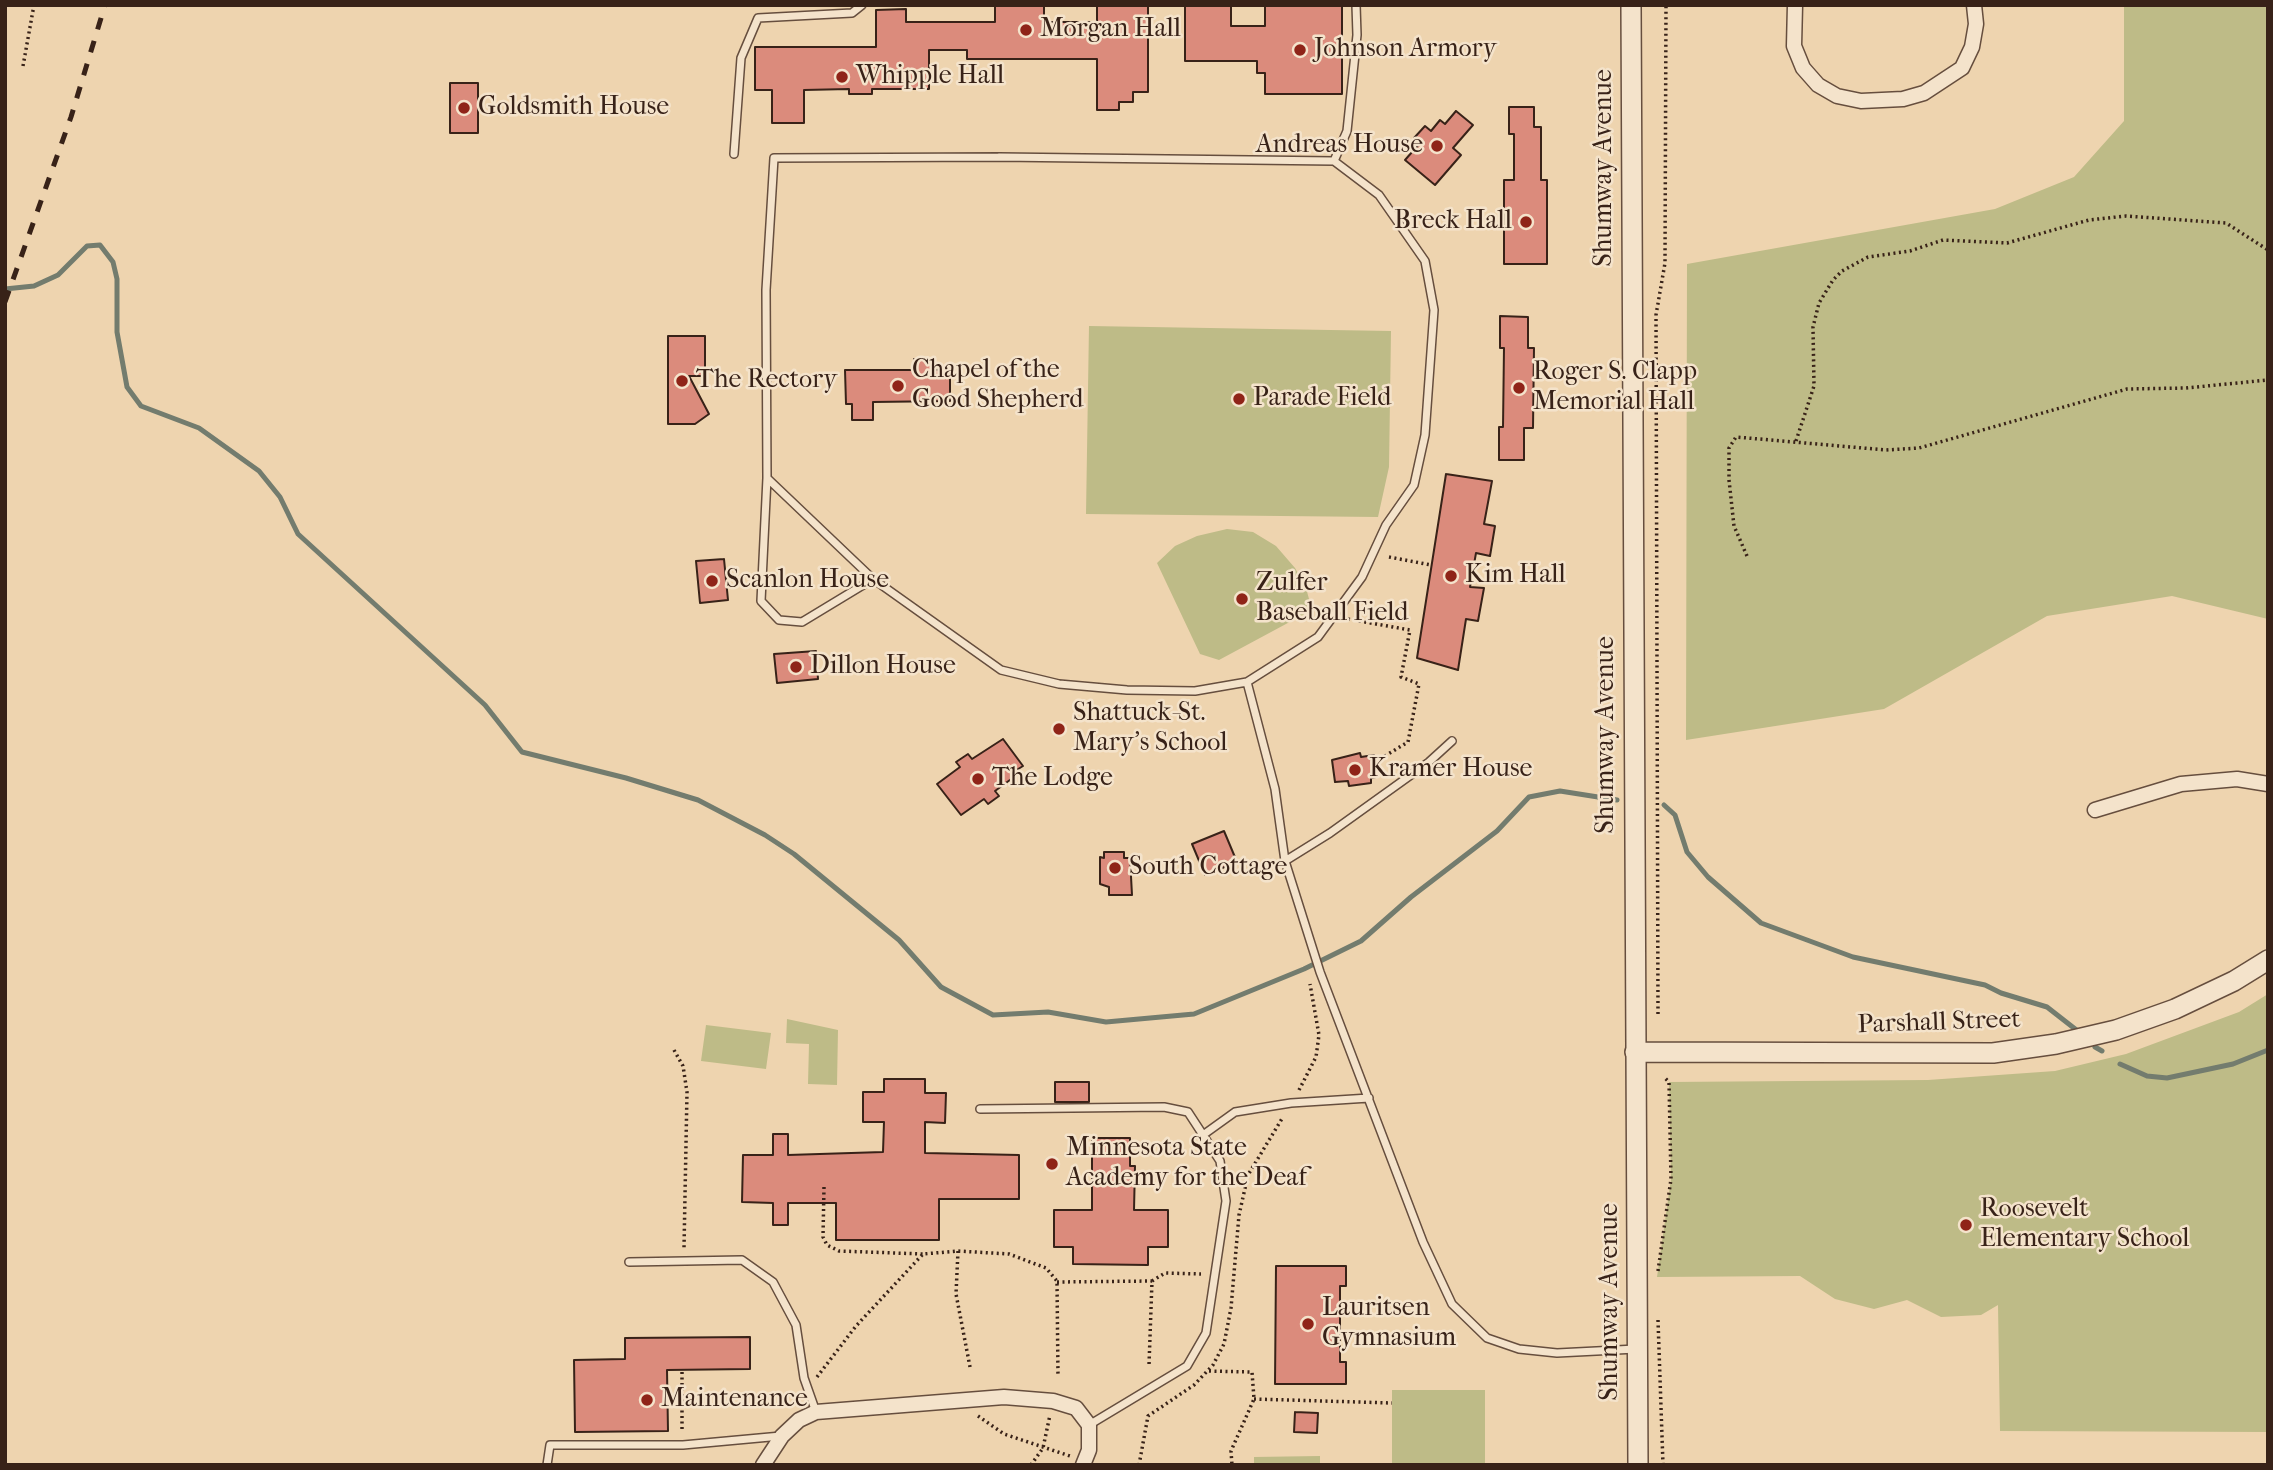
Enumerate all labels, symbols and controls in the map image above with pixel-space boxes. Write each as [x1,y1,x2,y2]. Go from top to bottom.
place label: Morgan Hall [1040,14,1181,46]
marker: Morgan Hall [1018,22,1034,38]
place label: Johnson Armory [1314,34,1497,66]
marker: Johnson Armory [1292,42,1308,58]
place label: Whipple Hall [856,61,1004,93]
marker: Whipple Hall [834,69,850,85]
street label: Shumway Avenue [1589,69,1621,267]
place label: Goldsmith House [478,92,669,124]
marker: Goldsmith House [456,100,472,116]
place label: Andreas House [1256,130,1423,162]
marker: Andreas House [1429,138,1445,154]
place label: Breck Hall [1394,206,1512,238]
marker: Breck Hall [1518,214,1534,230]
place label: Chapel of the Good Shepherd [912,355,1083,416]
place label: Roger S. Clapp Memorial Hall [1533,357,1697,418]
place label: The Rectory [696,365,837,397]
marker: The Rectory [674,373,690,389]
marker: Chapel of the Good Shepherd [890,378,906,394]
marker: Roger S. Clapp Memorial Hall [1511,380,1527,396]
place label: Parade Field [1253,383,1391,415]
marker: Parade Field [1231,391,1247,407]
place label: Kim Hall [1465,560,1566,592]
place label: Scanlon House [726,565,889,597]
place label: Zulfer Baseball Field [1256,568,1408,630]
marker: Kim Hall [1443,568,1459,584]
marker: Scanlon House [704,573,720,589]
marker: Zulfer Baseball Field [1234,591,1250,607]
street label: Shumway Avenue [1591,636,1623,834]
place label: Dillon House [810,651,956,683]
marker: Dillon House [788,659,804,675]
place label: Shattuck-St. Mary’s School [1073,698,1227,760]
marker: Shattuck-St. Mary’s School [1051,721,1067,737]
place label: Kramer House [1369,754,1532,786]
marker: Kramer House [1347,762,1363,778]
place label: The Lodge [992,763,1113,795]
marker: The Lodge [970,771,986,787]
place label: South Cottage [1129,852,1287,884]
marker: South Cottage [1107,860,1123,876]
street label: Parshall Street [1857,1005,2021,1041]
place label: Minnesota State Academy for the Deaf [1066,1133,1307,1194]
marker: Minnesota State Academy for the Deaf [1044,1156,1060,1172]
place label: Roosevelt Elementary School [1980,1194,2189,1256]
street label: Shumway Avenue [1595,1203,1627,1401]
marker: Roosevelt Elementary School [1958,1217,1974,1233]
place label: Lauritsen Gymnasium [1322,1293,1456,1354]
marker: Lauritsen Gymnasium [1300,1316,1316,1332]
place label: Maintenance [661,1384,808,1416]
marker: Maintenance [639,1392,655,1408]

